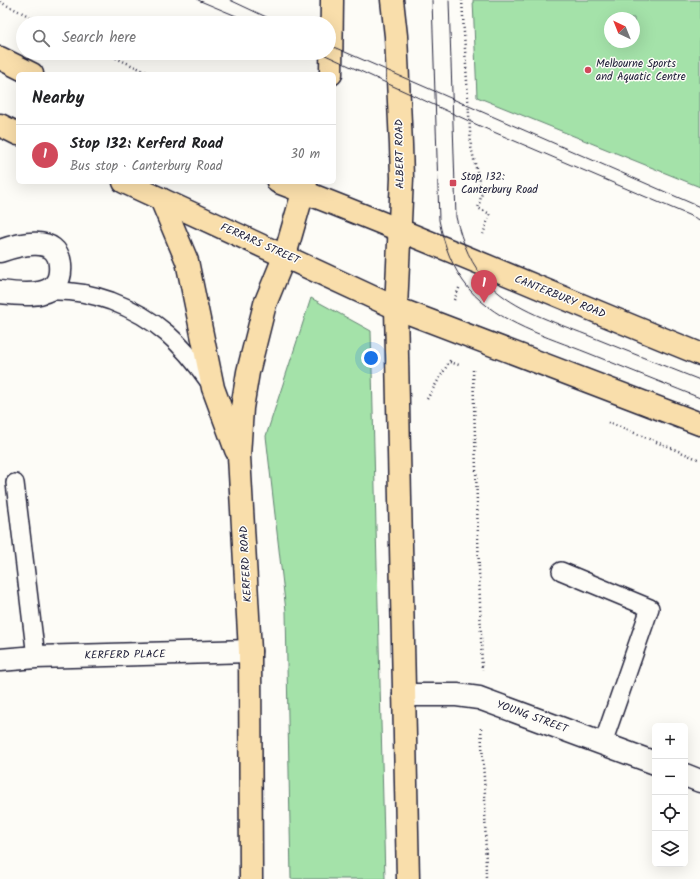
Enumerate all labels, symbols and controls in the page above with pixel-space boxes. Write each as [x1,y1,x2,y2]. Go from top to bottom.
north arrow [604,12,640,48]
search box [16,16,336,60]
text: Search here [62,26,136,50]
icon: search [30,27,52,49]
place label: Melbourne Sports and Aquatic Centre [596,55,686,86]
marker: Melbourne Sports and Aquatic Centre [583,65,593,75]
text: Nearby [32,85,84,112]
street label: ALBERT ROAD [390,119,410,189]
text: Stop 132: Kerferd Road [70,132,223,156]
text: 1 [43,144,47,165]
text: 30 m [291,144,320,165]
text: Bus stop · Canterbury Road [70,156,222,177]
place label: Stop 132: Canterbury Road [461,168,538,199]
marker: Stop 132: Canterbury Road [448,178,458,188]
street label: FERRARS STREET [217,218,304,270]
pin: 1 [471,270,497,303]
street label: CANTERBURY ROAD [512,270,608,324]
your location [361,348,381,368]
street label: KERFERD ROAD [235,525,257,603]
street label: KERFERD PLACE [84,645,166,665]
street label: YOUNG STREET [494,696,571,739]
map controls [652,723,688,867]
button: + [652,723,688,759]
button: − [652,759,688,795]
button: locate [652,795,688,831]
button: layers [652,831,688,867]

